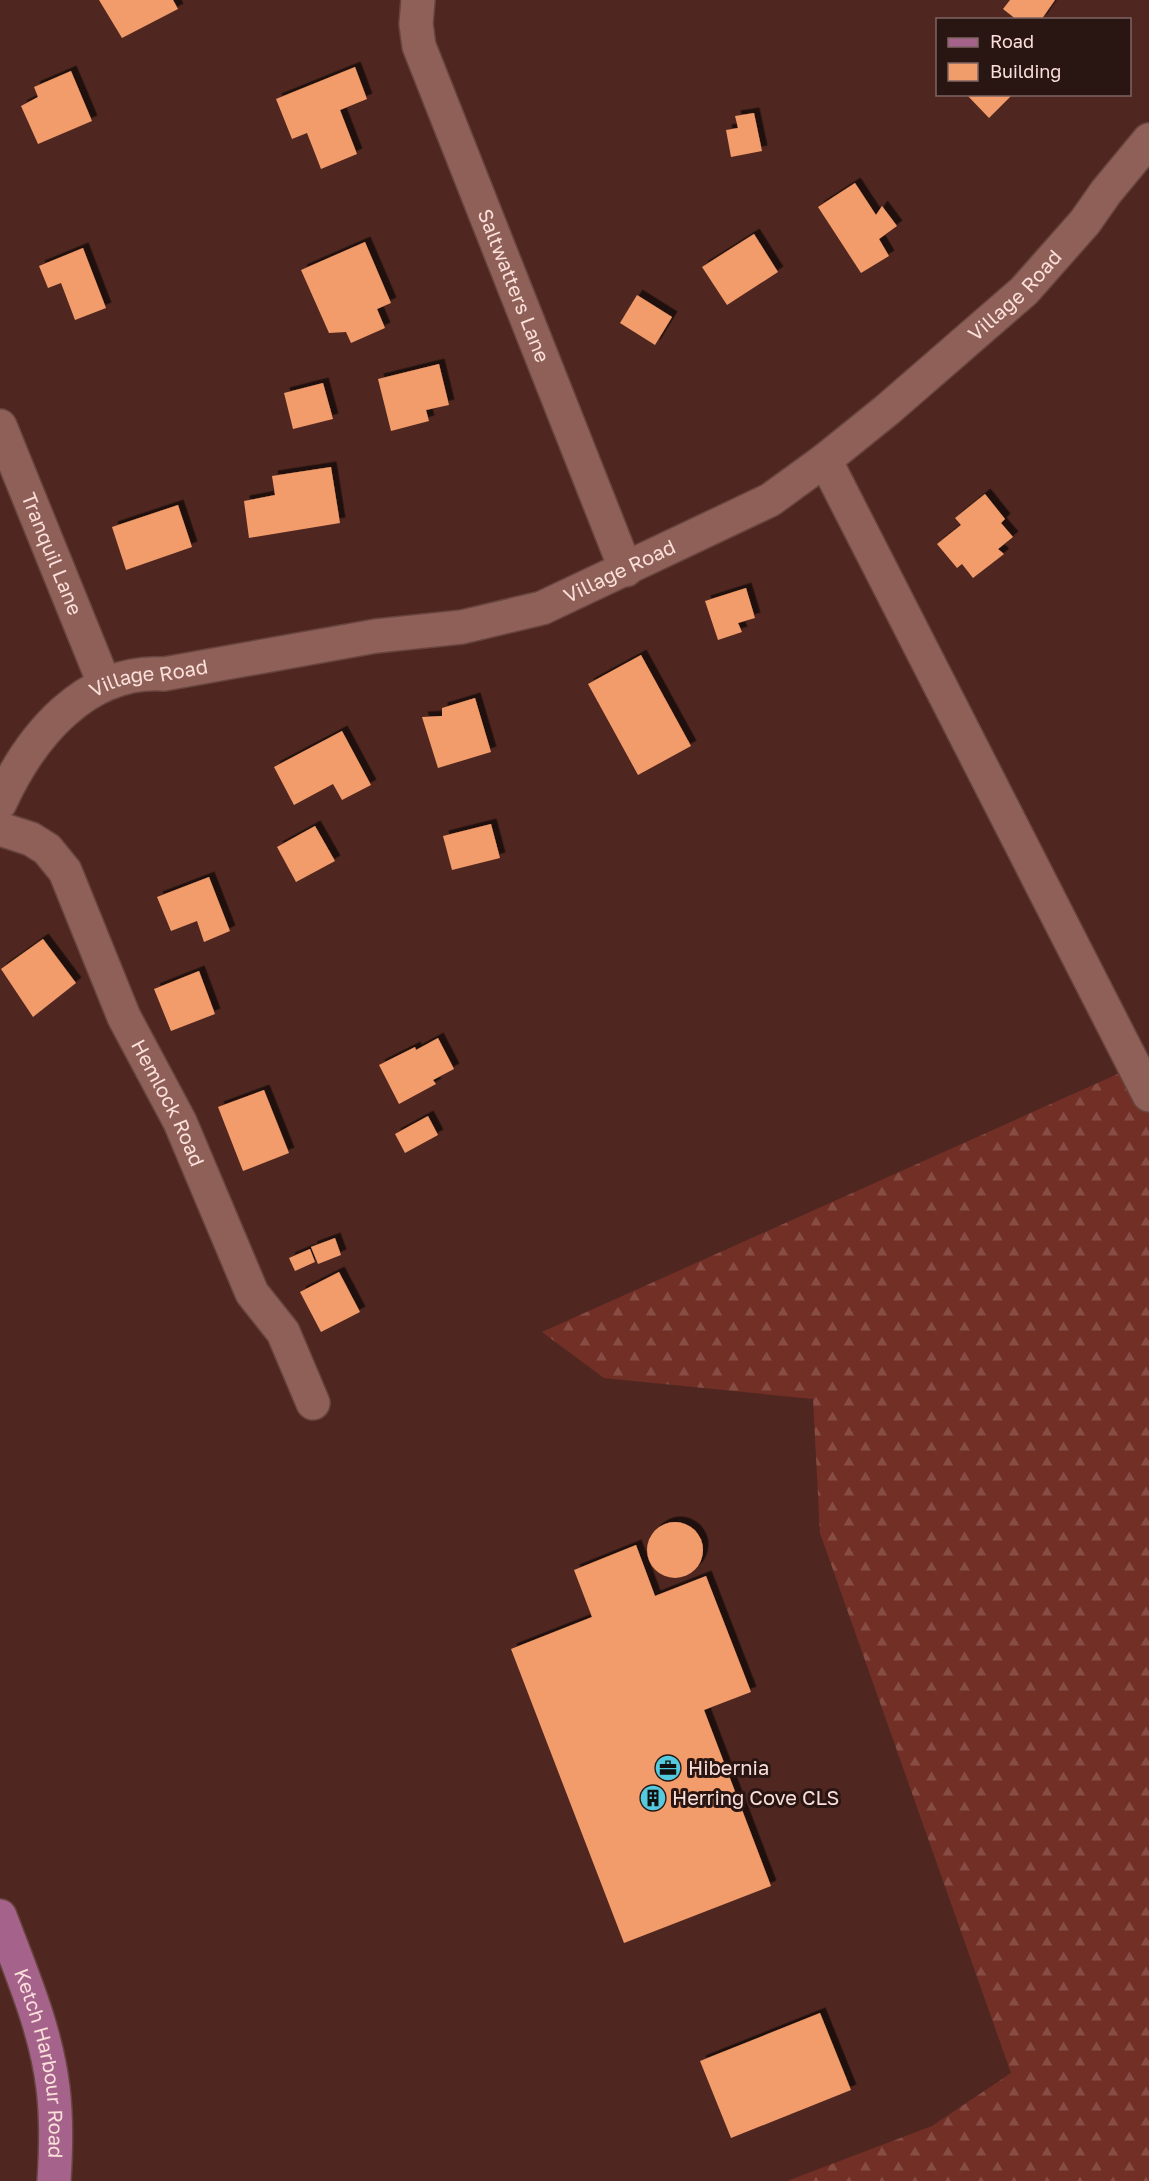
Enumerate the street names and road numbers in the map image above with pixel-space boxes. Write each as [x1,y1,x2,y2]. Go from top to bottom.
street label: Saltwatters Lane [474,205,556,366]
street label: Village Road [963,244,1066,345]
street label: Tranquil Lane [17,489,88,618]
street label: Village Road [559,534,679,607]
street label: Village Road [85,653,210,701]
street label: Hemlock Road [127,1035,210,1170]
street label: Ketch Harbour Road [10,1965,69,2159]

